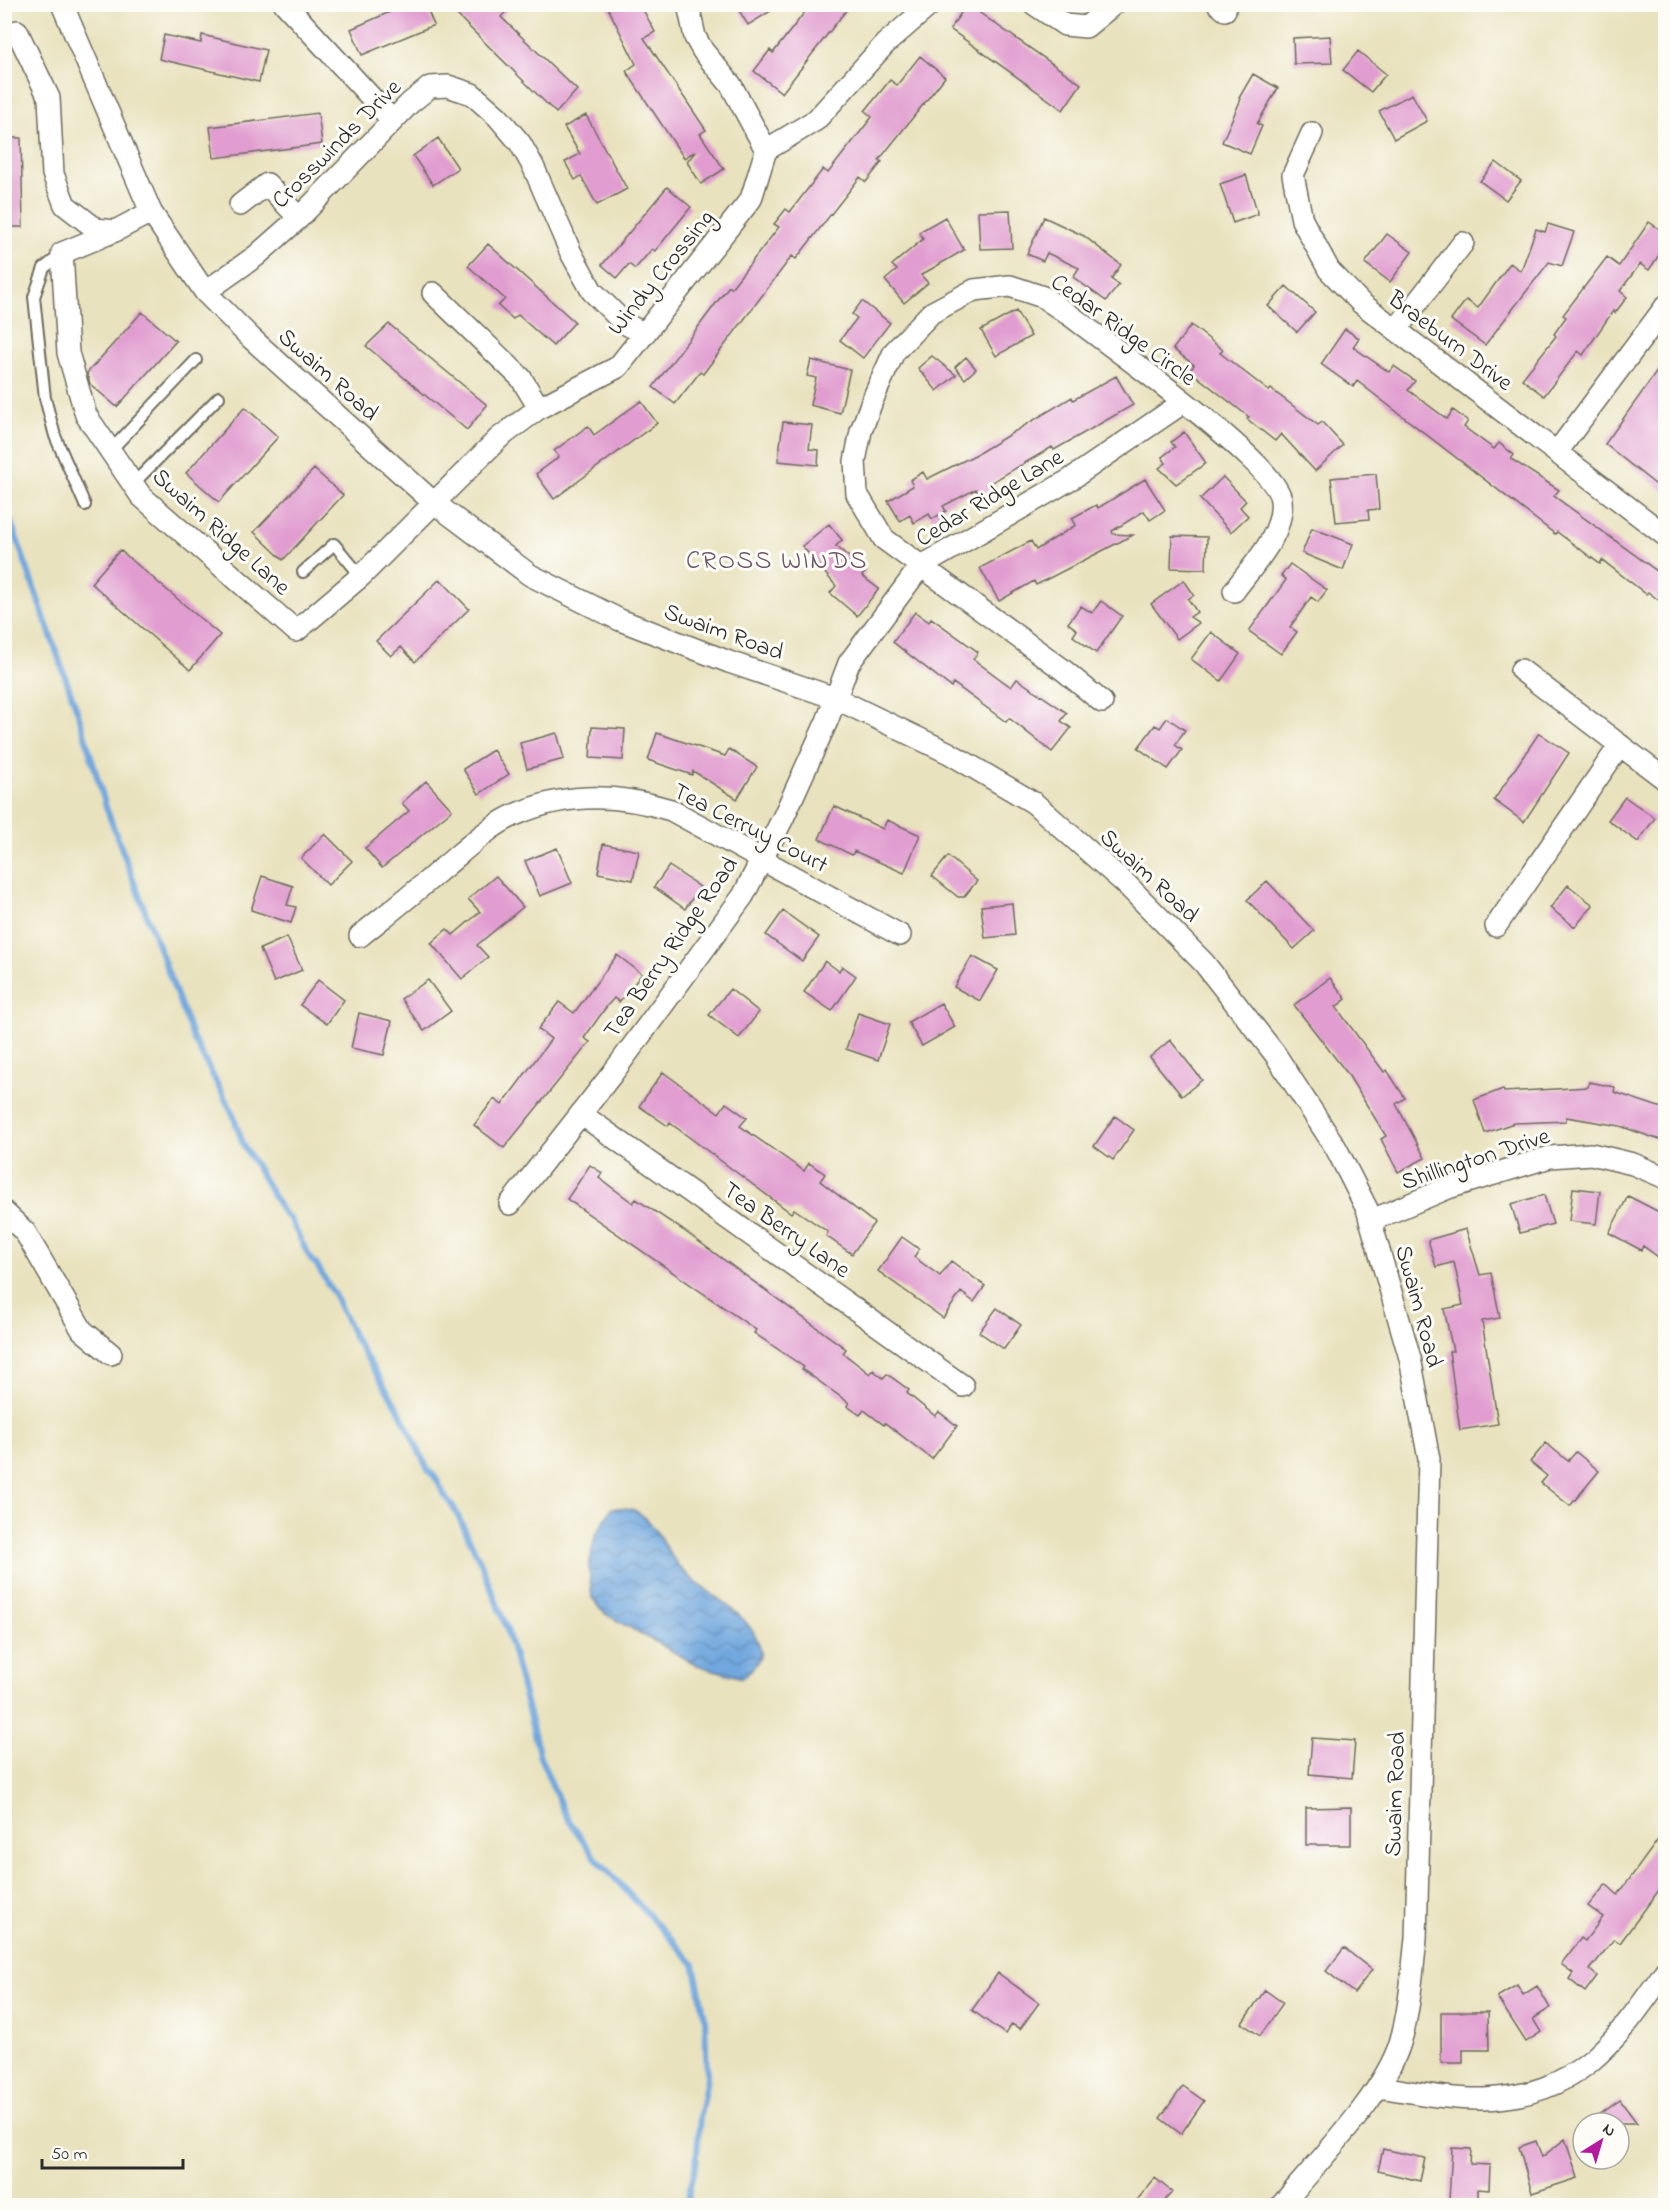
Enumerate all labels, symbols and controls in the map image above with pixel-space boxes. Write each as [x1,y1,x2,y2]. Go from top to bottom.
street label: Crosswinds Drive [265,72,411,218]
street label: Windy Crossing [600,203,725,345]
street label: Cedar Ridge Circle [1042,266,1203,396]
street label: Braeburn Drive [1379,283,1520,401]
street label: Swaim Road [269,321,386,431]
street label: Cedar Ridge Lane [910,441,1071,557]
street label: Swaim Ridge Lane [143,461,298,605]
district label: CROSS WINDS [686,543,868,581]
street label: Swaim Road [658,595,788,671]
street label: Tea Cerruy Court [666,775,834,884]
street label: Swaim Road [1091,821,1206,933]
street label: Tea Berry Ridge Road [596,850,749,1047]
street label: Shillington Drive [1397,1120,1555,1201]
street label: Tea Berry Lane [714,1174,857,1289]
street label: Swaim Road [1384,1242,1451,1372]
street label: Swaim Road [1377,1730,1416,1857]
north arrow [1571,2111,1631,2171]
text: N [1597,2118,1621,2144]
scale bar [42,2132,183,2170]
text: 50 m [51,2142,88,2168]

